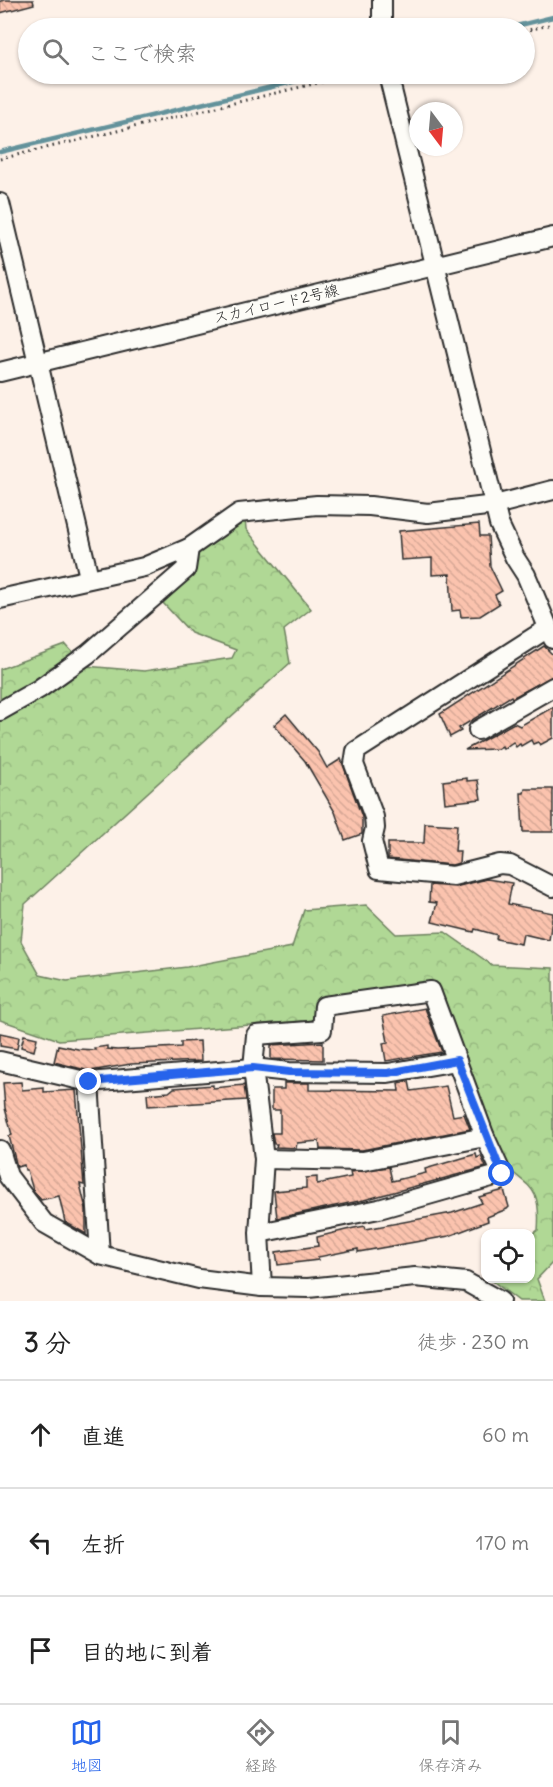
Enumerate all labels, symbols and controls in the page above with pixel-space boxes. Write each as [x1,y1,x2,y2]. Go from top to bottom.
search box [18,18,535,84]
icon: search [39,35,72,68]
text: ここで検索 [87,39,197,67]
north arrow [409,102,463,156]
street label: スカイロード2号線 [211,280,340,327]
route end [75,1068,101,1094]
route start [488,1160,514,1186]
map controls [481,1229,535,1283]
button: locate [481,1229,535,1283]
text: 3 分 [24,1326,71,1359]
text: 徒歩 · 230 m [417,1329,529,1354]
icon: ahead [24,1418,57,1451]
text: 直進 [81,1422,125,1450]
text: 60 m [482,1422,529,1447]
icon: left [24,1526,57,1559]
text: 左折 [81,1530,125,1558]
text: 170 m [476,1530,529,1555]
icon: arrive [24,1634,57,1667]
text: 目的地に到着 [81,1638,213,1666]
tab: 地図 [70,1716,103,1776]
tab: 経路 [244,1716,277,1776]
tab: 保存済み [418,1716,482,1776]

